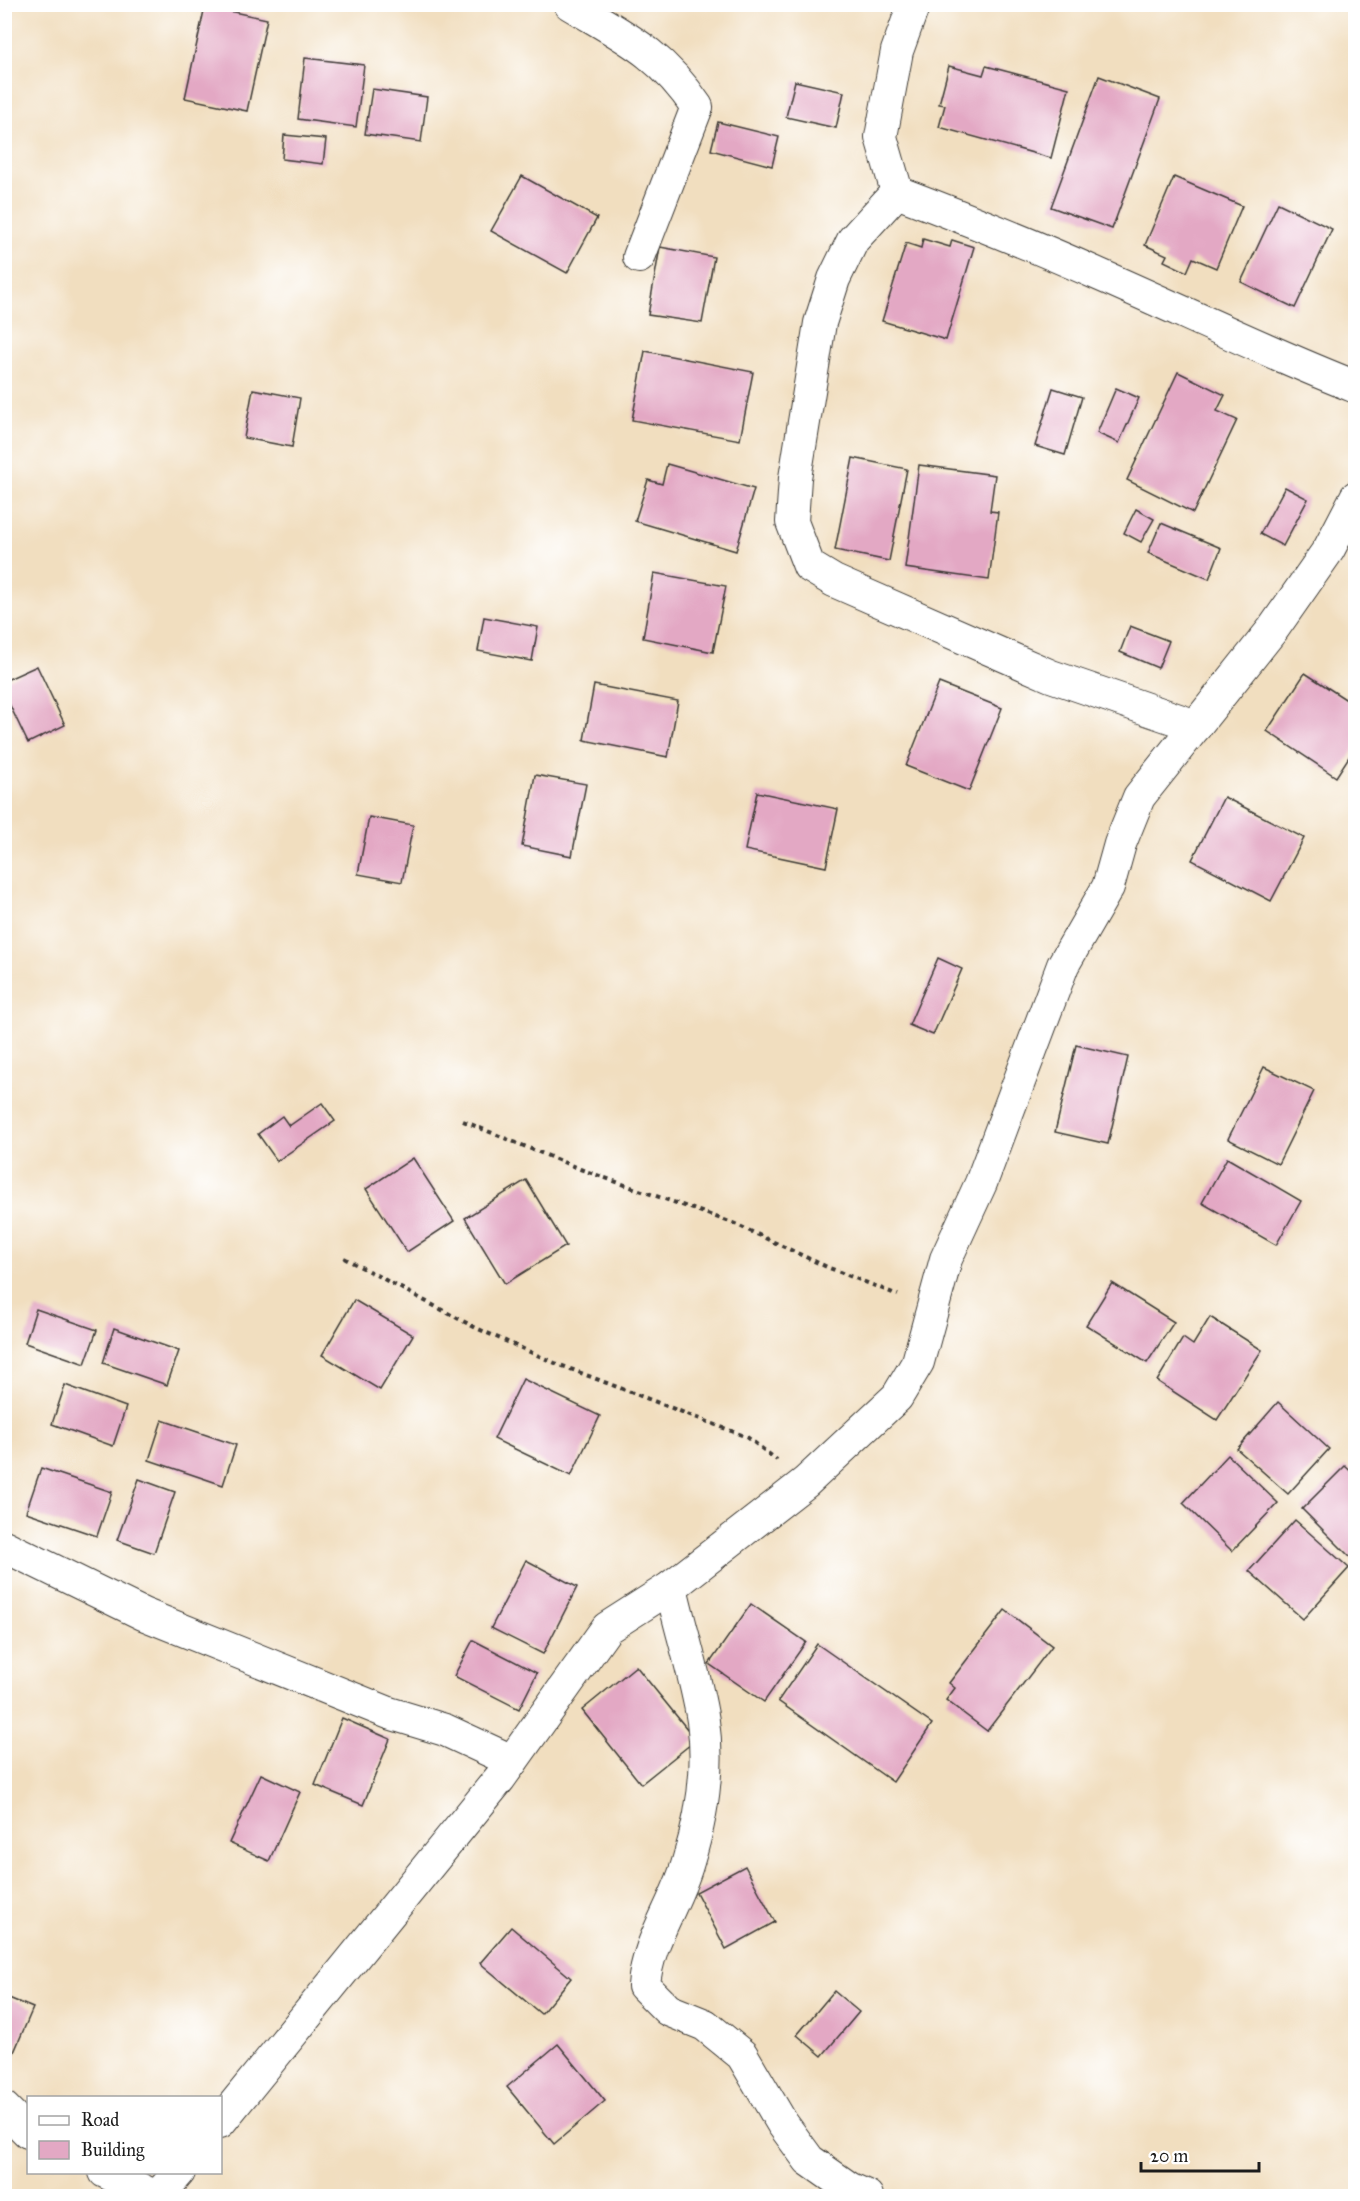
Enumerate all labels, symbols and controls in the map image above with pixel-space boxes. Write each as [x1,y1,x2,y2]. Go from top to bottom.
legend [27,2096,222,2174]
text: Road [81,2109,119,2131]
scale bar [1141,2135,1260,2173]
text: Building [81,2139,145,2162]
text: 20 m [1150,2145,1188,2167]

